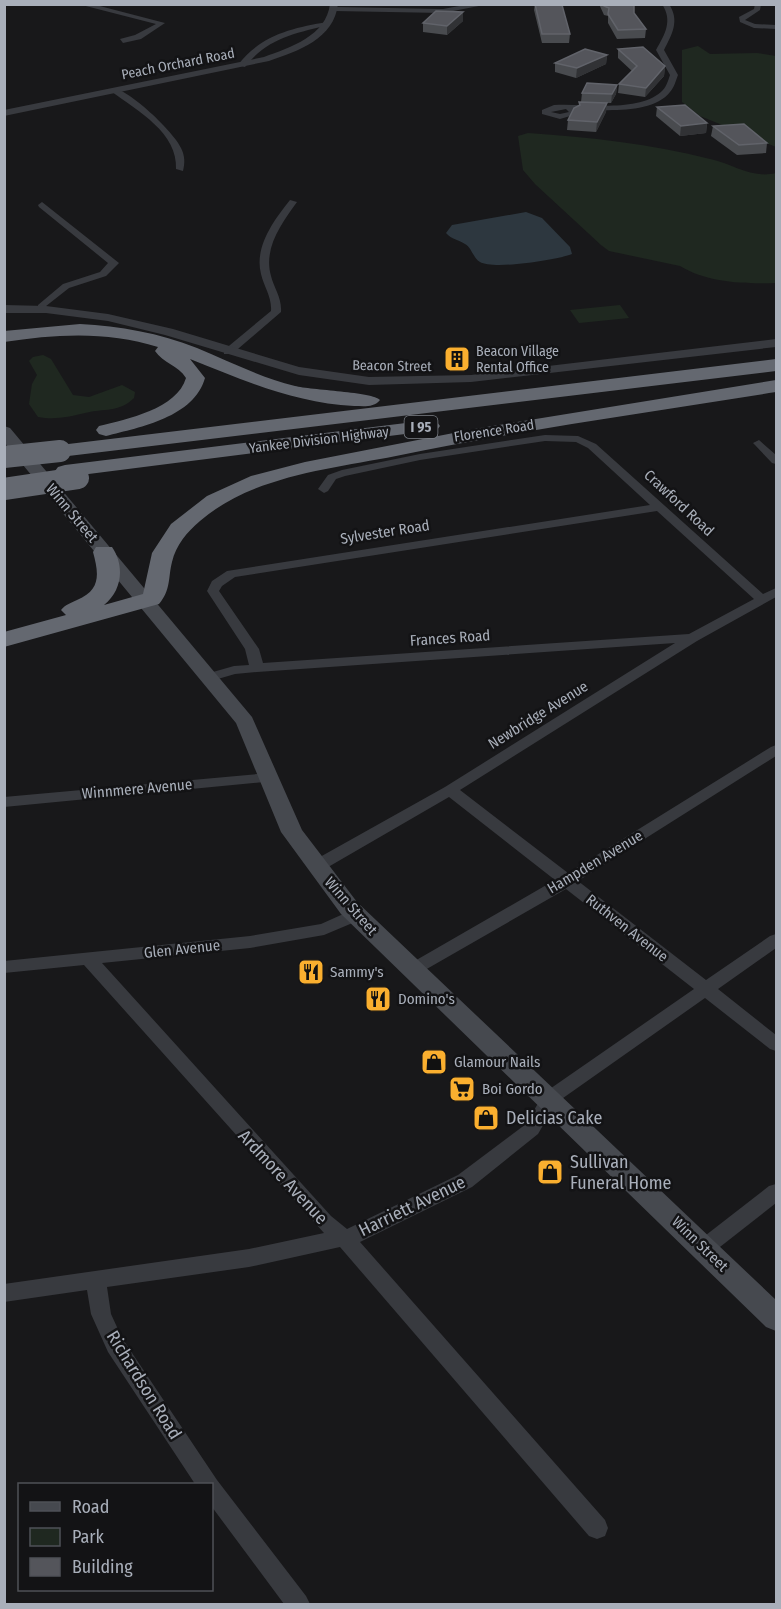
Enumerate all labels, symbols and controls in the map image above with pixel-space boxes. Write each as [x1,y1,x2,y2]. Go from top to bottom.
street label: Peach Orchard Road [120,45,236,83]
place label: Beacon Village Rental Office [476,343,559,376]
building icon: Beacon Village Rental Office [442,344,472,374]
street label: Beacon Street [352,357,432,375]
road number: I 95 [404,416,438,438]
street label: Florence Road [453,416,535,446]
street label: Yankee Division Highway [248,423,390,457]
street label: Crawford Road [640,466,718,540]
street label: Winn Street [42,480,102,546]
street label: Sylvester Road [339,516,431,548]
street label: Frances Road [409,626,491,650]
street label: Newbridge Avenue [485,677,591,753]
street label: Winnmere Avenue [81,775,193,803]
street label: Hampden Avenue [544,826,646,898]
street label: Winn Street [321,873,381,939]
street label: Ruthven Avenue [582,890,672,966]
street label: Glen Avenue [143,936,221,962]
restaurant icon: Sammy's [296,957,326,987]
place label: Sammy's [330,963,384,981]
restaurant icon: Domino's [363,984,393,1014]
place label: Domino's [398,990,455,1008]
shop icon: Glamour Nails [419,1047,449,1077]
place label: Glamour Nails [454,1053,540,1071]
supermarket icon: Boi Gordo [447,1074,477,1104]
place label: Boi Gordo [482,1080,543,1098]
shop icon: Delicias Cake [471,1103,501,1133]
place label: Delicias Cake [506,1107,602,1129]
street label: Ardmore Avenue [234,1125,332,1229]
place label: Sullivan Funeral Home [570,1151,672,1194]
shop icon: Sullivan Funeral Home [535,1157,565,1187]
street label: Harriett Avenue [355,1171,469,1241]
street label: Winn Street [668,1213,732,1275]
street label: Richardson Road [102,1327,186,1443]
legend [18,1483,213,1591]
text: Road [72,1496,109,1518]
text: Park [72,1526,105,1548]
text: Building [72,1556,133,1578]

